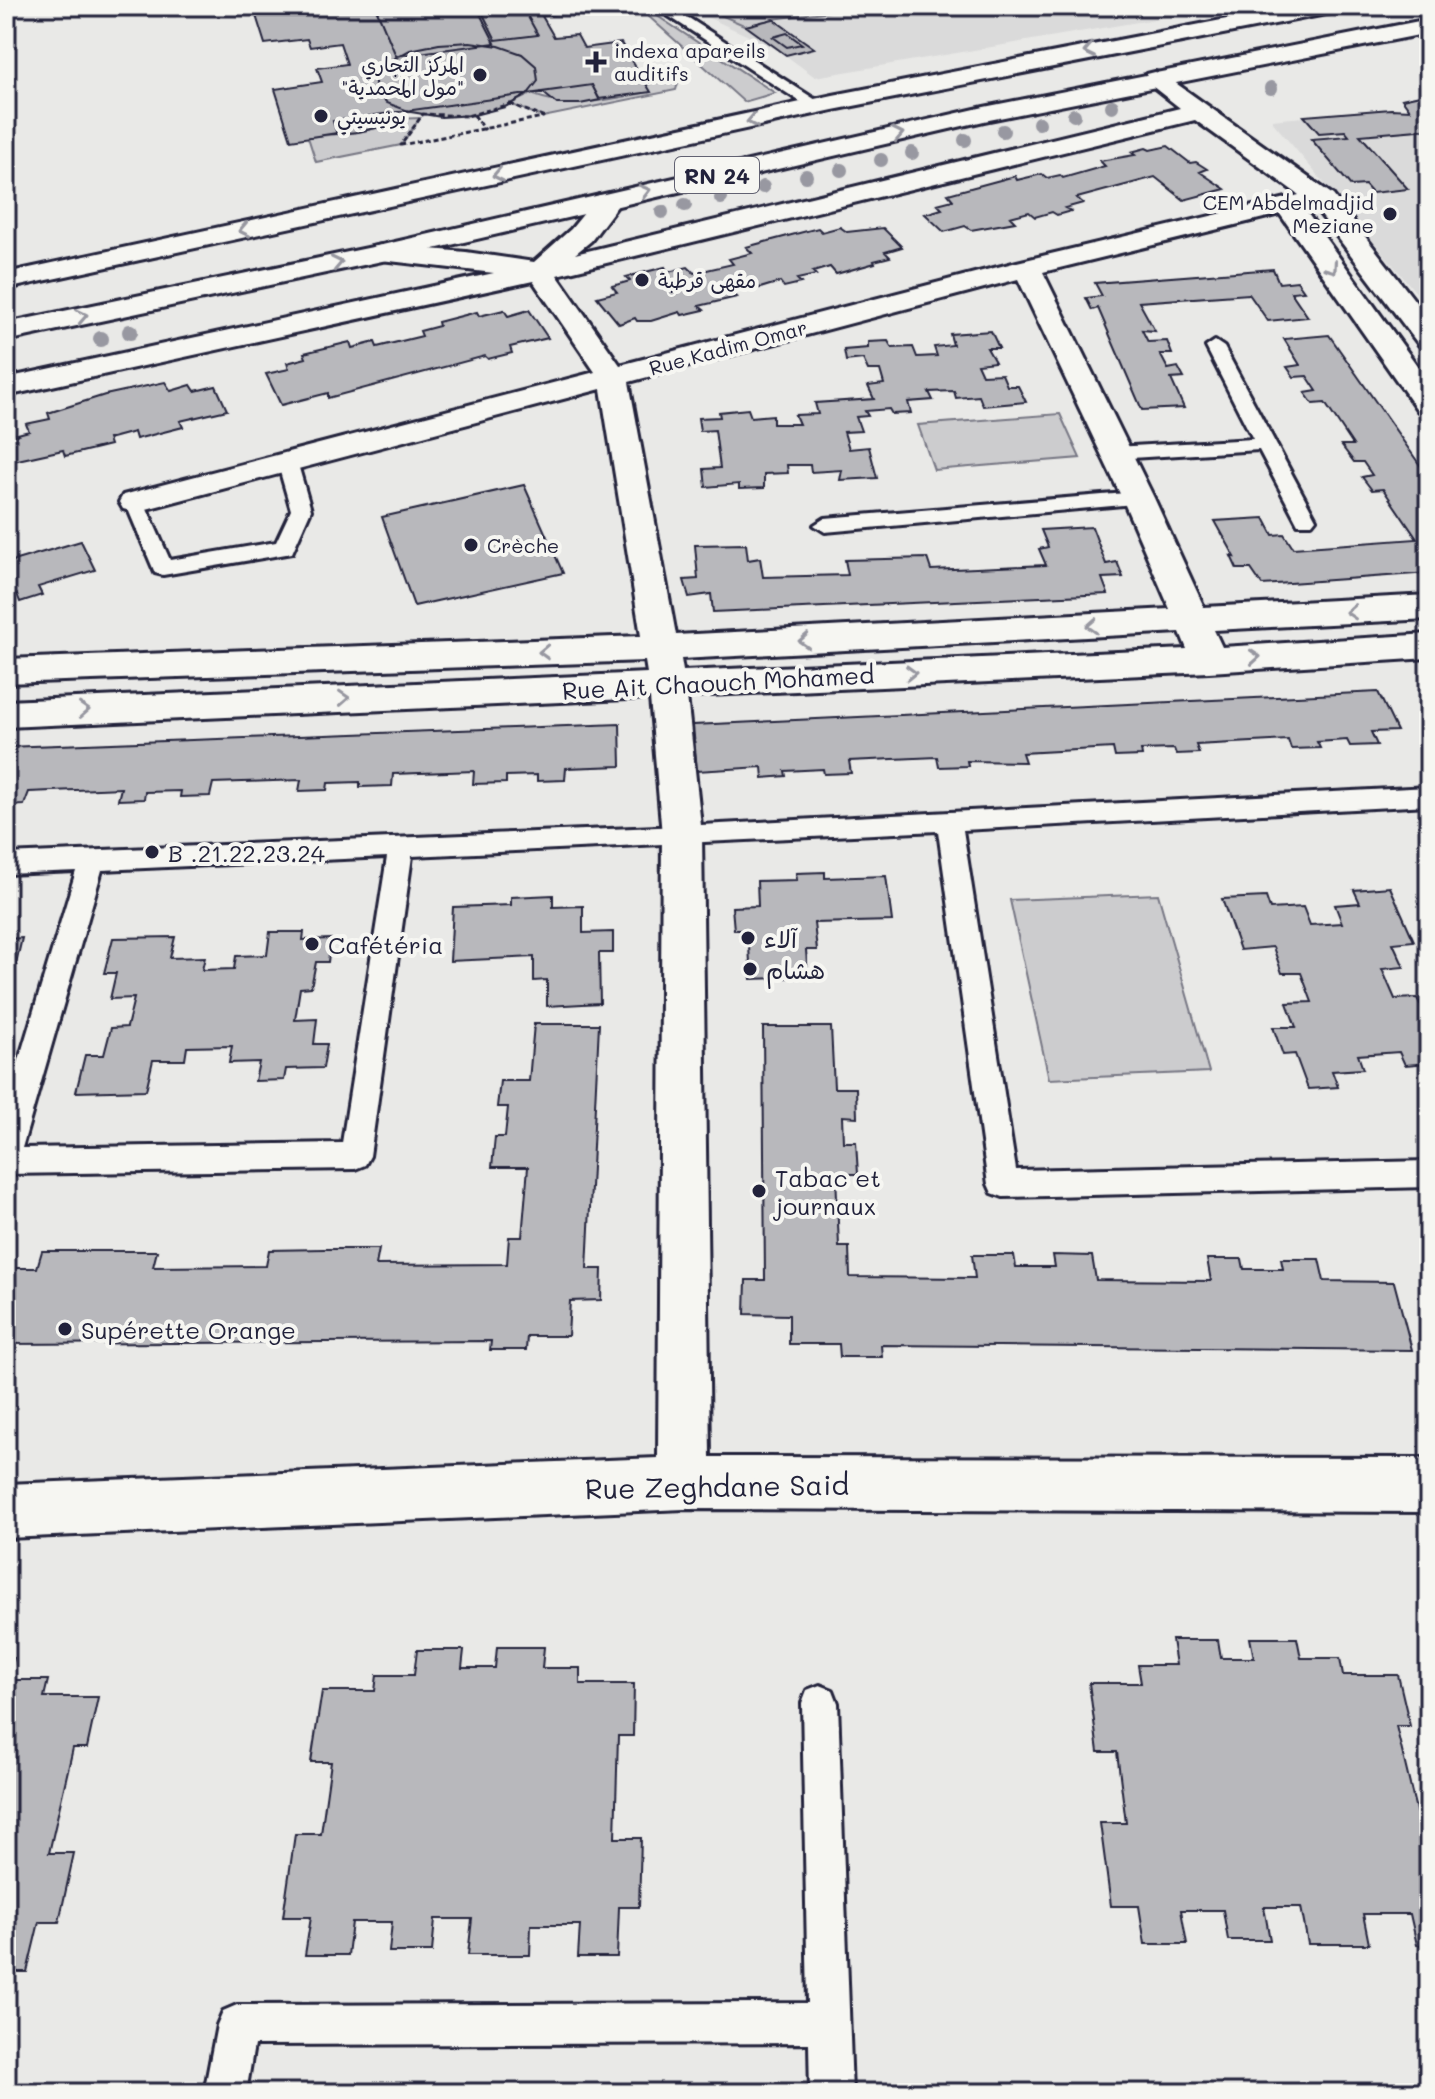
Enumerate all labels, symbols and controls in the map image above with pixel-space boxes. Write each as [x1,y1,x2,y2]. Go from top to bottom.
place label: indexa apareils auditifs [614,37,766,86]
one-way arrow [1082,42,1096,59]
place label: المركز التجاري "مول المحمدية" [341,51,464,100]
marker: indexa apareils auditifs [585,51,607,73]
marker: المركز التجاري "مول المحمدية" [471,66,489,84]
place label: يونيسيتي [337,103,406,135]
marker: يونيسيتي [312,107,330,125]
one-way arrow [746,112,760,129]
one-way arrow [891,126,905,143]
road number: RN 24 [675,157,759,193]
one-way arrow [492,166,505,183]
one-way arrow [637,183,651,200]
place label: CEM Abdelmadjid Meziane [1203,189,1374,238]
marker: CEM Abdelmadjid Meziane [1381,205,1399,223]
one-way arrow [237,221,251,238]
one-way arrow [330,255,343,272]
one-way arrow [1322,259,1337,273]
place label: مقهى قرطبة [658,267,756,294]
marker: مقهى قرطبة [633,271,651,289]
one-way arrow [75,308,89,325]
street label: Rue Kadim Omar [646,313,810,381]
place label: Crèche [487,532,559,558]
marker: Crèche [462,536,480,554]
one-way arrow [1344,603,1357,620]
one-way arrow [1085,618,1098,635]
one-way arrow [797,632,810,649]
one-way arrow [537,644,550,661]
one-way arrow [1249,649,1262,666]
street label: Rue Ait Chaouch Mohamed [561,658,875,706]
one-way arrow [905,665,918,682]
one-way arrow [338,690,351,707]
one-way arrow [78,702,91,719]
place label: B .21.22.23.24 [168,837,325,868]
marker: B .21.22.23.24 [143,843,161,861]
place label: آلاء [764,923,798,954]
place label: Cafétéria [328,929,443,960]
marker: آلاء [739,929,757,947]
marker: Cafétéria [303,935,321,953]
place label: هشام [766,954,825,989]
marker: هشام [741,960,759,978]
place label: Tabac et journaux [773,1162,881,1221]
marker: Tabac et journaux [750,1182,768,1200]
place label: Supérette Orange [81,1314,296,1345]
marker: Supérette Orange [56,1320,74,1338]
street label: Rue Zeghdane Said [585,1466,849,1506]

